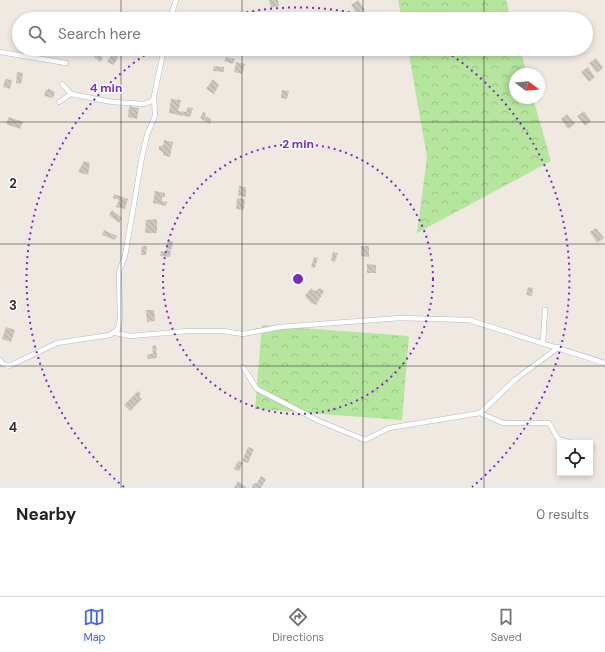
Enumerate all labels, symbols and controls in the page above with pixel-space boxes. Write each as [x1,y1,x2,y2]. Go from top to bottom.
search box [12,12,593,56]
icon: search [26,23,48,45]
text: Search here [58,24,141,44]
north arrow [509,68,545,104]
text: 4 min [90,80,122,96]
text: 2 min [282,136,314,152]
text: 2 [9,175,17,192]
centre of rings [291,272,305,286]
text: 3 [9,297,17,314]
text: 4 [9,419,17,436]
map controls [557,440,593,476]
button: locate [557,440,593,476]
text: Nearby [16,503,76,525]
text: 0 results [536,506,589,523]
tab: Map [83,606,106,644]
tab: Directions [272,606,324,644]
tab: Saved [491,606,522,644]

